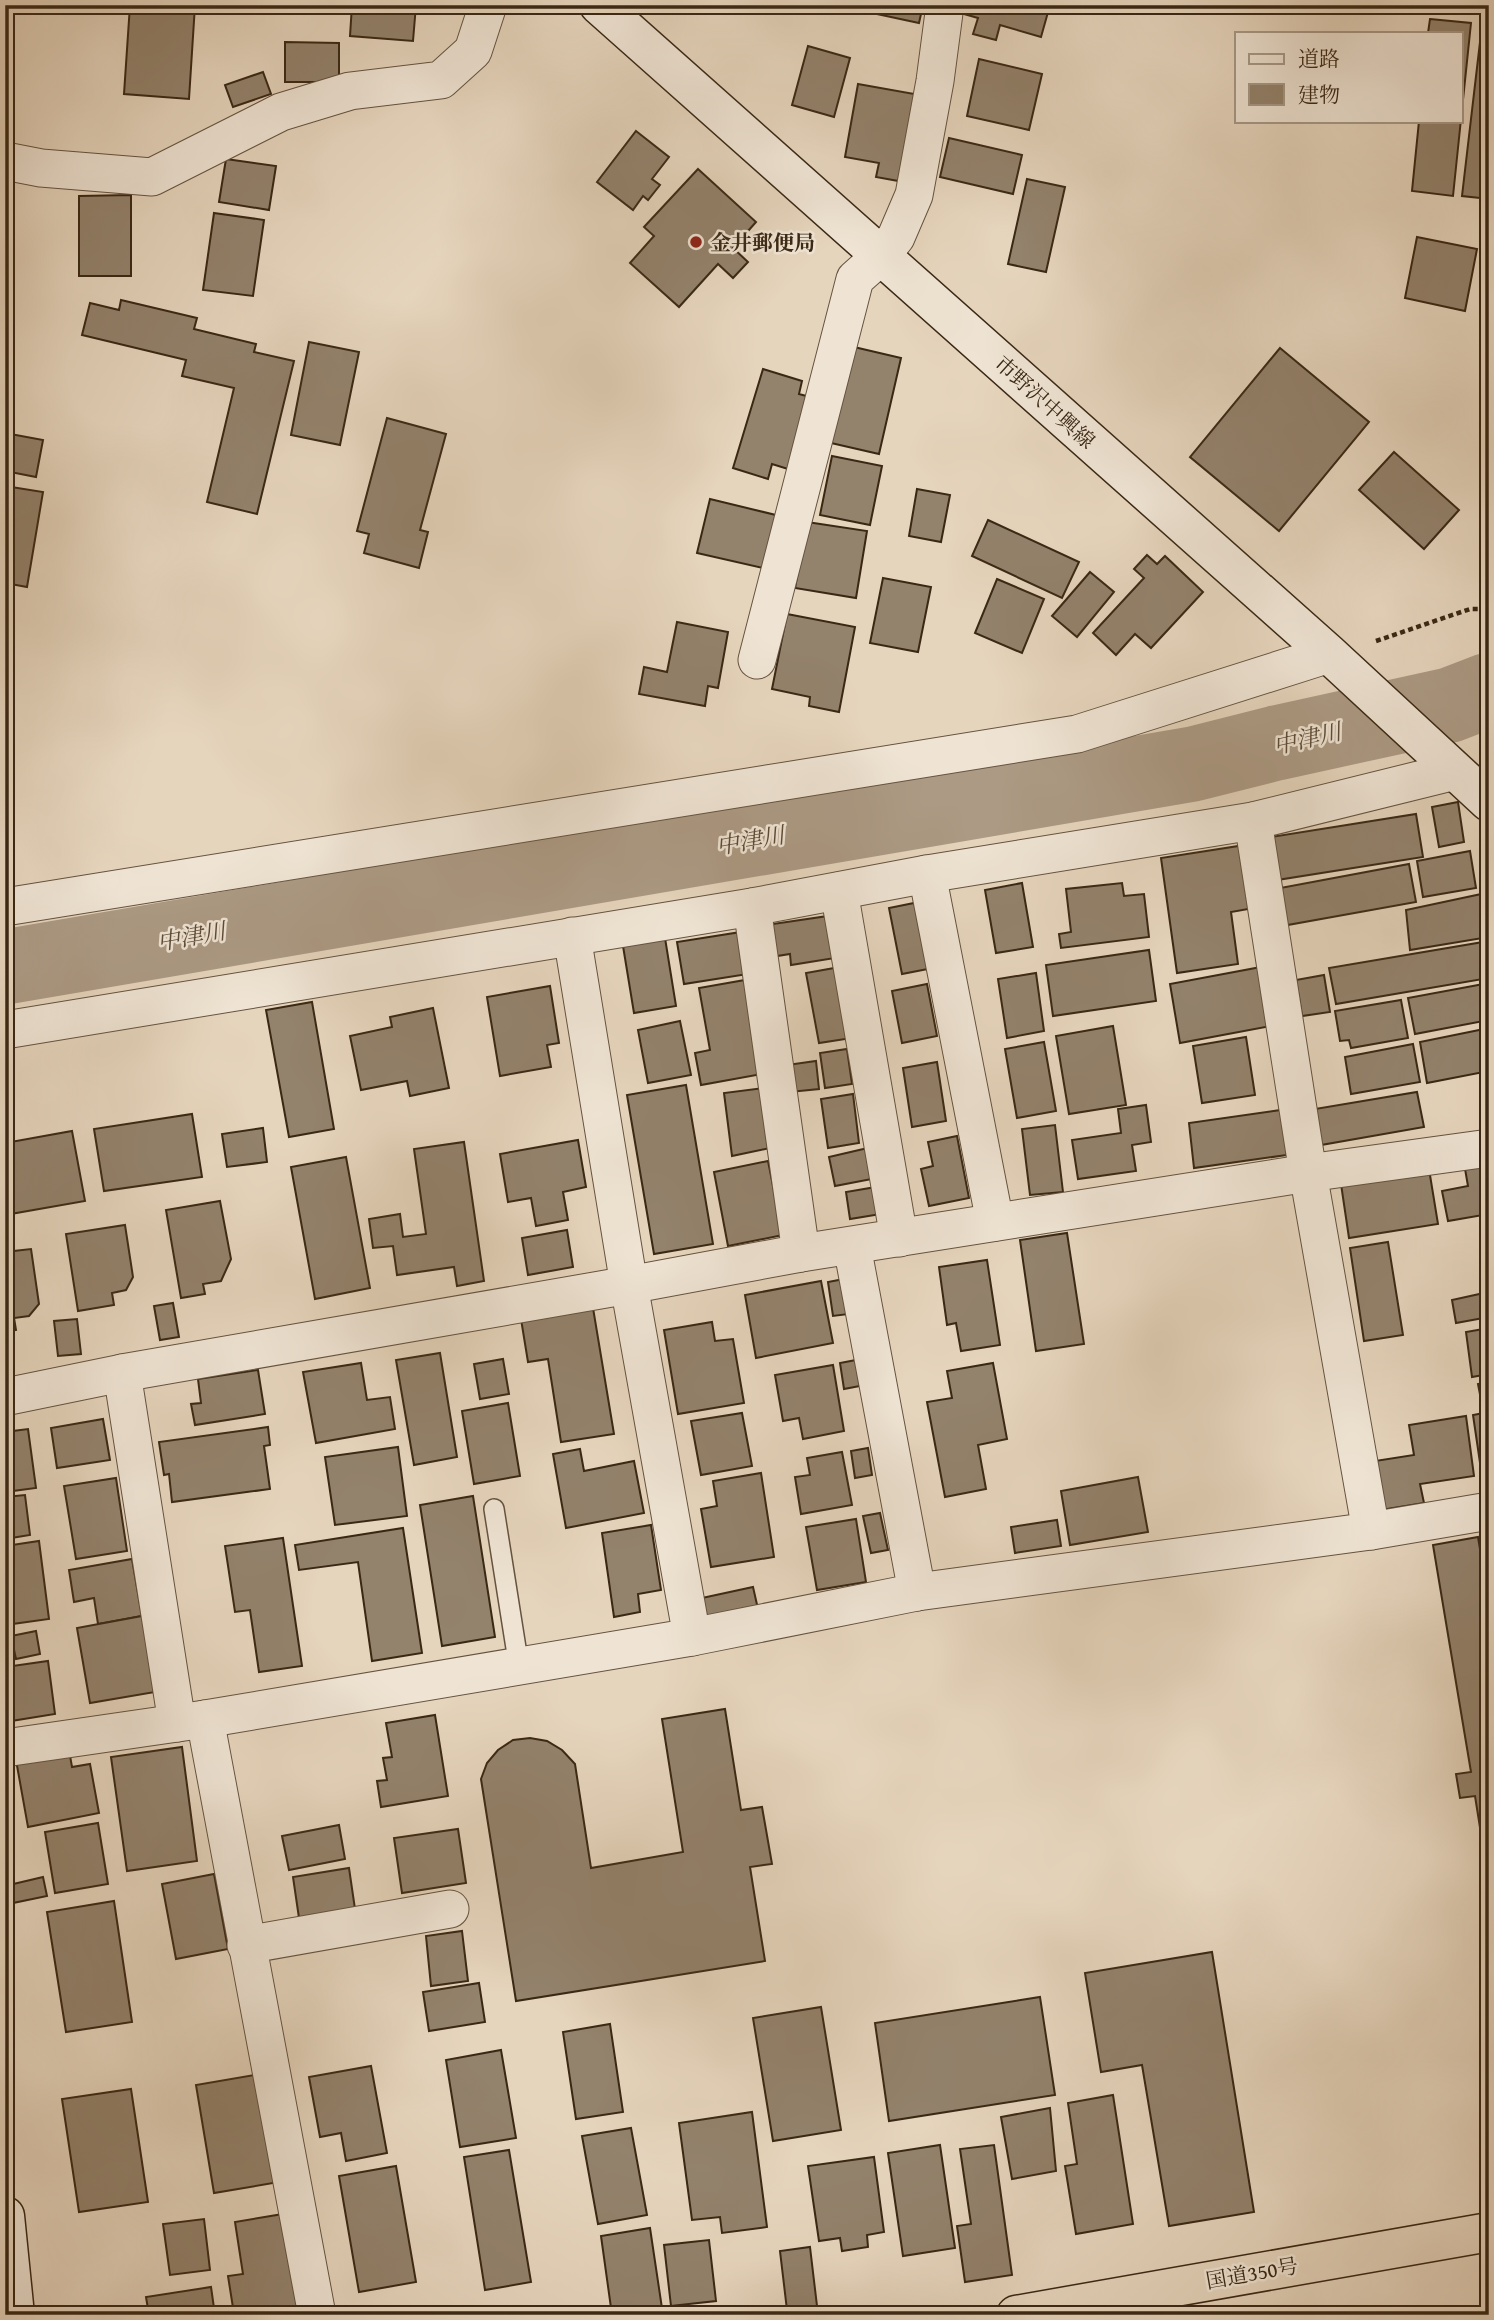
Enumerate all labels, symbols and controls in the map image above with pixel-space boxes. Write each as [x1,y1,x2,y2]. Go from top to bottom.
legend [1235,32,1462,122]
text: 道路 [1298,43,1340,74]
text: 建物 [1298,79,1340,110]
place label: 金井郵便局 [710,227,815,258]
marker: 金井郵便局 [688,234,704,250]
street label: 市野沢中興線 [988,348,1102,456]
water label: 中津川 [1270,713,1347,762]
water label: 中津川 [713,817,790,862]
water label: 中津川 [154,913,231,958]
street label: 国道350号 [1203,2250,1301,2296]

